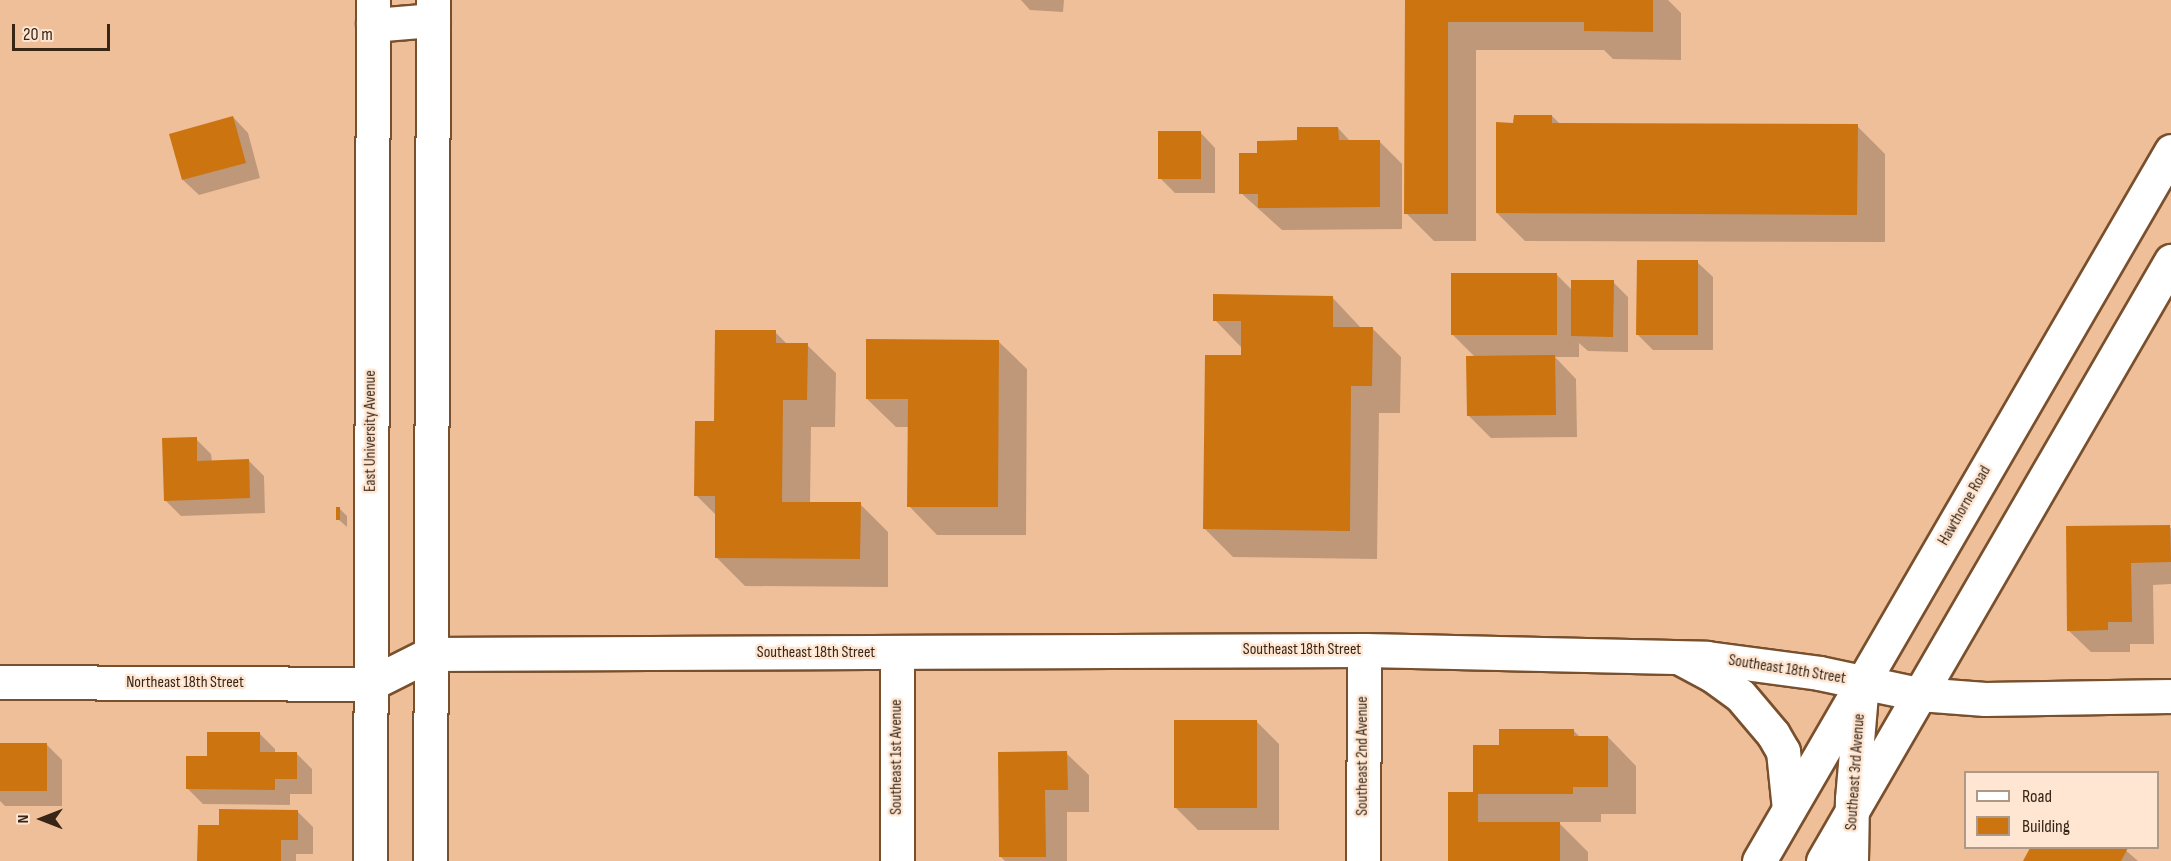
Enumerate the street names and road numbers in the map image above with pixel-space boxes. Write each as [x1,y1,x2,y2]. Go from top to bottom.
street label: East University Avenue [361,370,381,492]
street label: Hawthorne Road [1935,463,1995,549]
street label: Southeast 18th Street [1243,640,1361,660]
street label: Southeast 18th Street [757,643,875,663]
street label: Southeast 18th Street [1727,651,1847,689]
street label: Northeast 18th Street [126,673,244,693]
street label: Southeast 2nd Avenue [1353,696,1373,816]
street label: Southeast 1st Avenue [887,699,907,815]
street label: Southeast 3rd Avenue [1842,713,1870,831]

